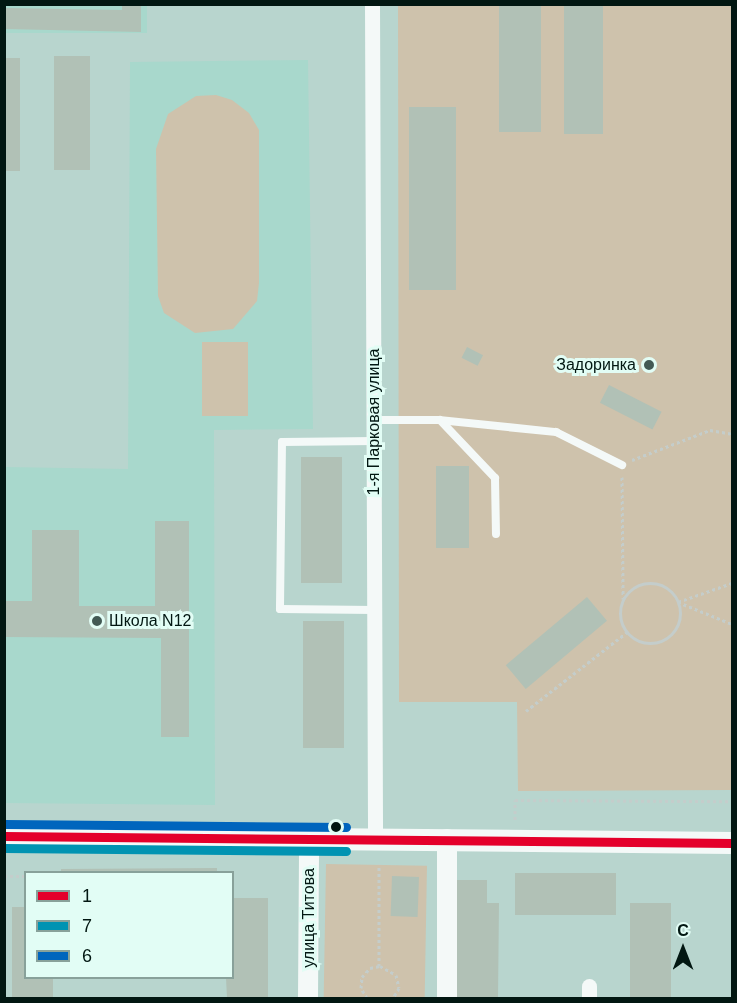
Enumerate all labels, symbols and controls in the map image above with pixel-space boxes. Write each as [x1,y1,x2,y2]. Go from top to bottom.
street label: 1-я Парковая улица [364,348,384,496]
place label: Задоринка [556,355,636,375]
marker: Задоринка [640,356,658,374]
place label: Школа N12 [109,611,191,631]
marker: Школа N12 [90,614,104,628]
unlabelled marker [330,821,342,833]
street label: улица Титова [299,868,319,968]
legend [24,871,234,979]
text: 1 [82,886,92,906]
text: 7 [82,916,92,936]
north arrow [653,919,713,979]
text: С [677,922,689,939]
text: 6 [82,946,92,966]

